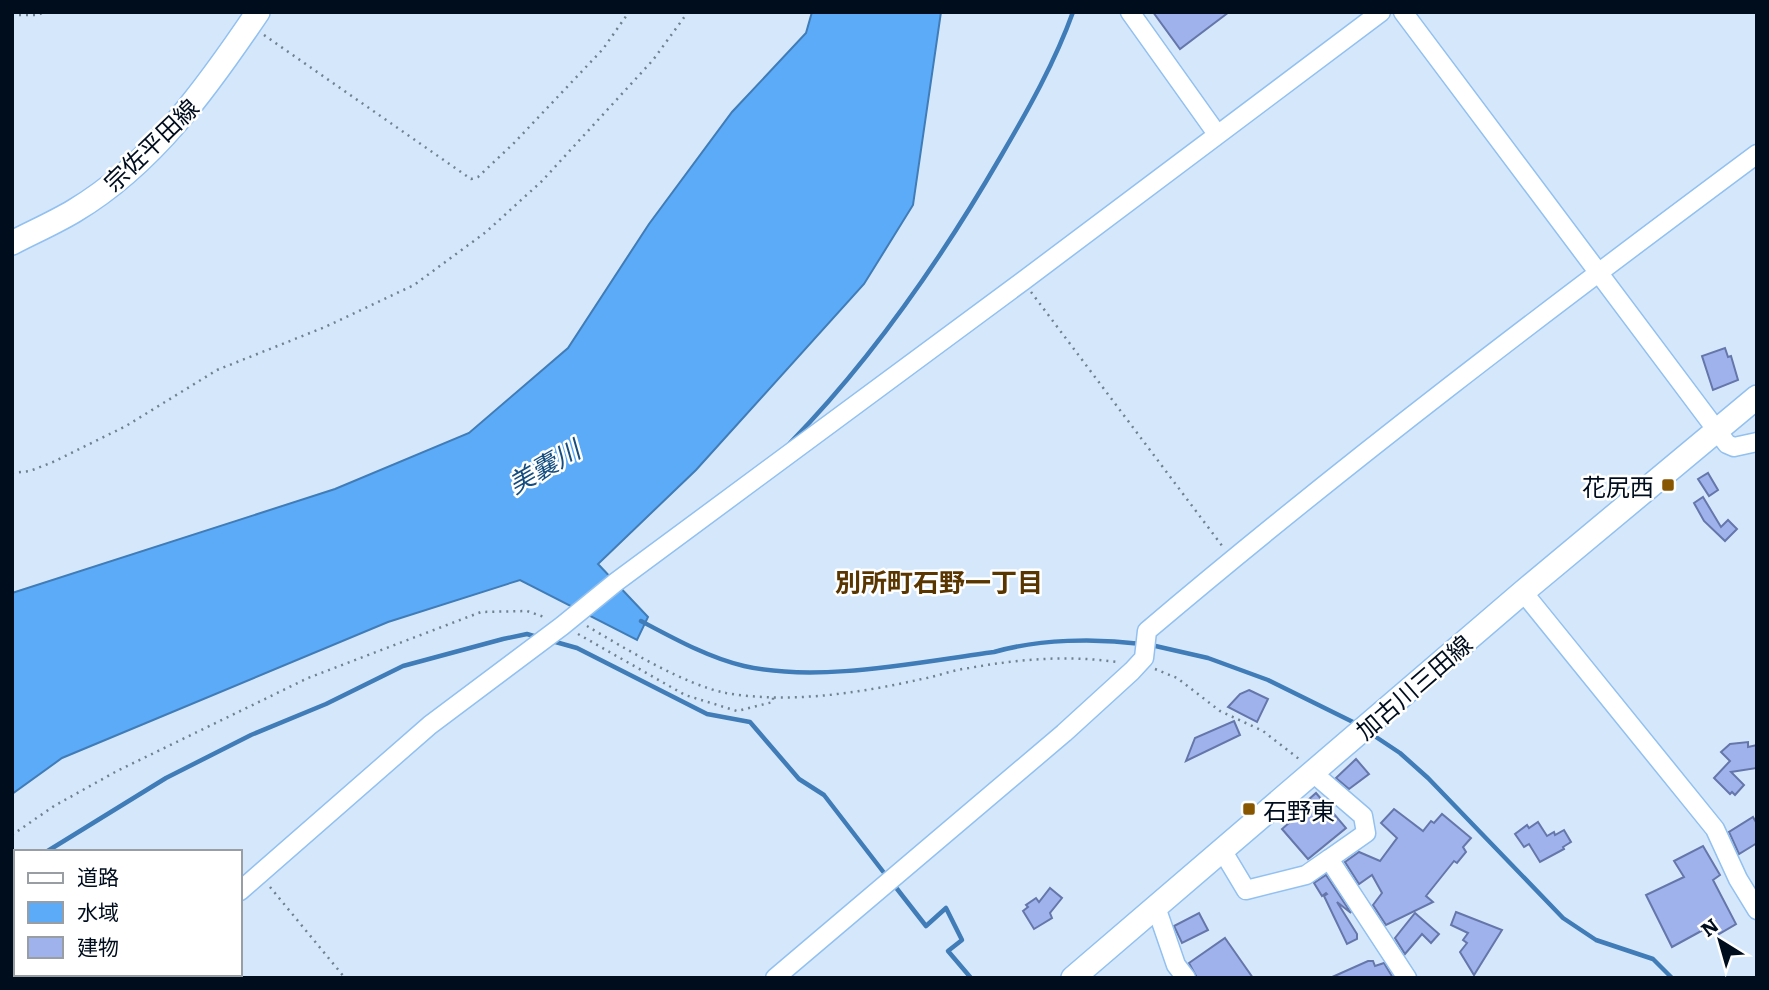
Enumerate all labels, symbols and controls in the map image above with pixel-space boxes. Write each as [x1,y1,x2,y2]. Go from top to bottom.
street label: 宗佐平田線 [95,90,205,198]
water label: 美嚢川 [499,427,589,501]
place label: 花尻西 [1582,468,1654,503]
marker: 花尻西 [1660,477,1676,493]
district label: 別所町石野一丁目 [835,561,1043,600]
street label: 加古川三田線 [1347,626,1479,746]
place label: 石野東 [1263,792,1335,827]
marker: 石野東 [1241,801,1257,817]
legend [14,850,242,976]
text: 道路 [77,860,119,891]
text: 水域 [77,895,119,926]
north arrow [1685,906,1755,976]
text: N [1694,911,1724,943]
text: 建物 [77,930,119,961]

